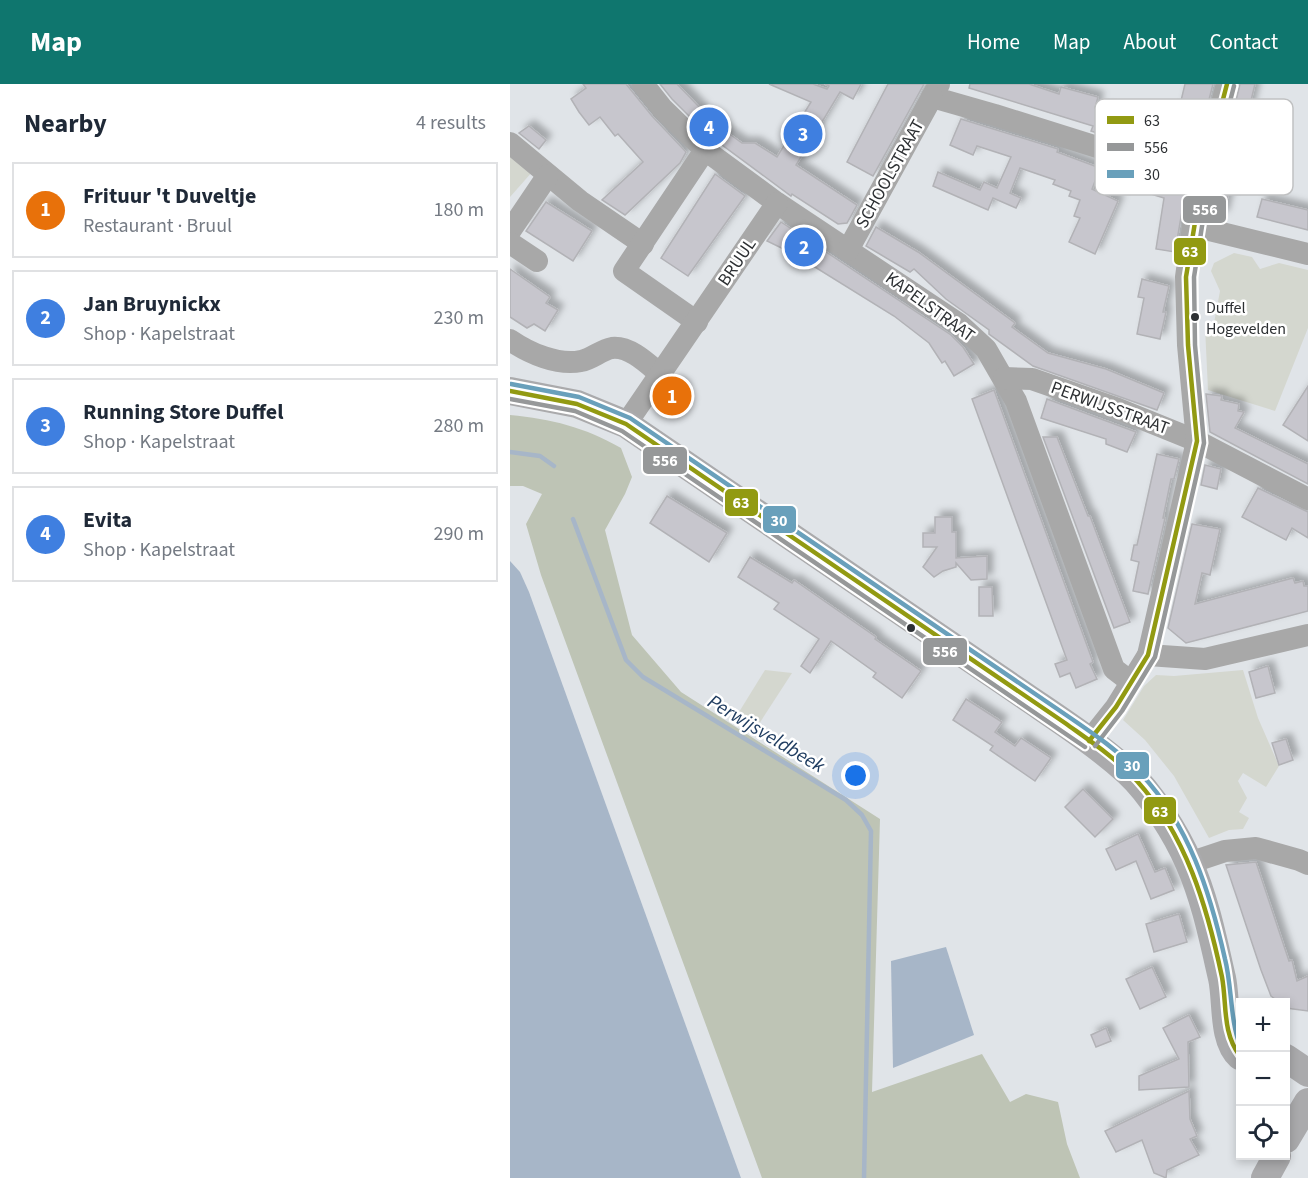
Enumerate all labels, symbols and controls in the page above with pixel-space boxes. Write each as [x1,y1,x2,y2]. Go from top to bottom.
text: Map [30,22,82,62]
text: Home [967,27,1020,57]
text: Map [1053,27,1091,57]
text: About [1124,27,1176,57]
text: Contact [1209,27,1278,57]
legend [1095,99,1293,195]
pin: 4 [690,104,728,150]
text: Nearby [24,105,107,142]
text: 4 results [416,109,486,137]
text: 63 [1144,110,1160,132]
pin: 3 [784,112,822,156]
street label: SCHOOLSTRAAT [850,115,930,233]
text: 556 [1144,137,1168,159]
text: 30 [1144,164,1160,186]
text: Frituur 't Duveltje [83,180,256,212]
line badge: 556 [1182,195,1227,224]
text: 1 [40,196,51,224]
text: 180 m [434,196,484,224]
text: 556 [1192,199,1218,221]
text: Restaurant · Bruul [83,212,232,240]
pin: 2 [784,224,824,270]
street label: BRUUL [712,233,762,291]
line badge: 63 [1173,237,1207,266]
text: 63 [1182,241,1198,263]
street label: KAPELSTRAAT [880,266,980,348]
text: Jan Bruynickx [83,288,221,320]
place label: Duffel Hogevelden [1206,297,1286,340]
text: 2 [40,304,51,332]
text: 230 m [434,304,484,332]
marker: Duffel Hogevelden [1189,311,1201,323]
text: Shop · Kapelstraat [83,320,235,348]
pin: 1 [652,374,692,418]
street label: PERWIJSSTRAAT [1047,375,1173,441]
text: Running Store Duffel [83,396,284,428]
text: 3 [40,412,51,440]
text: 280 m [434,412,484,440]
text: Shop · Kapelstraat [83,428,235,456]
line badge: 556 [642,446,688,475]
text: 556 [652,450,678,472]
line badge: 63 [724,488,759,517]
text: 63 [733,492,749,514]
text: Evita [83,504,132,536]
line badge: 30 [762,505,797,534]
text: 30 [771,510,787,532]
text: 4 [40,520,51,548]
text: 290 m [434,520,484,548]
text: Shop · Kapelstraat [83,536,235,564]
unlabelled marker [905,622,917,634]
line badge: 556 [922,637,968,666]
text: 556 [932,641,958,663]
water label: Perwijsveldbeek [702,688,830,780]
line badge: 30 [1115,751,1150,780]
text: 30 [1124,755,1140,777]
your location [841,761,870,790]
line badge: 63 [1143,796,1177,825]
text: 63 [1152,801,1168,823]
map controls [1236,998,1290,1160]
button: + [1236,998,1290,1052]
button: − [1236,1052,1290,1106]
button: locate [1236,1106,1290,1160]

